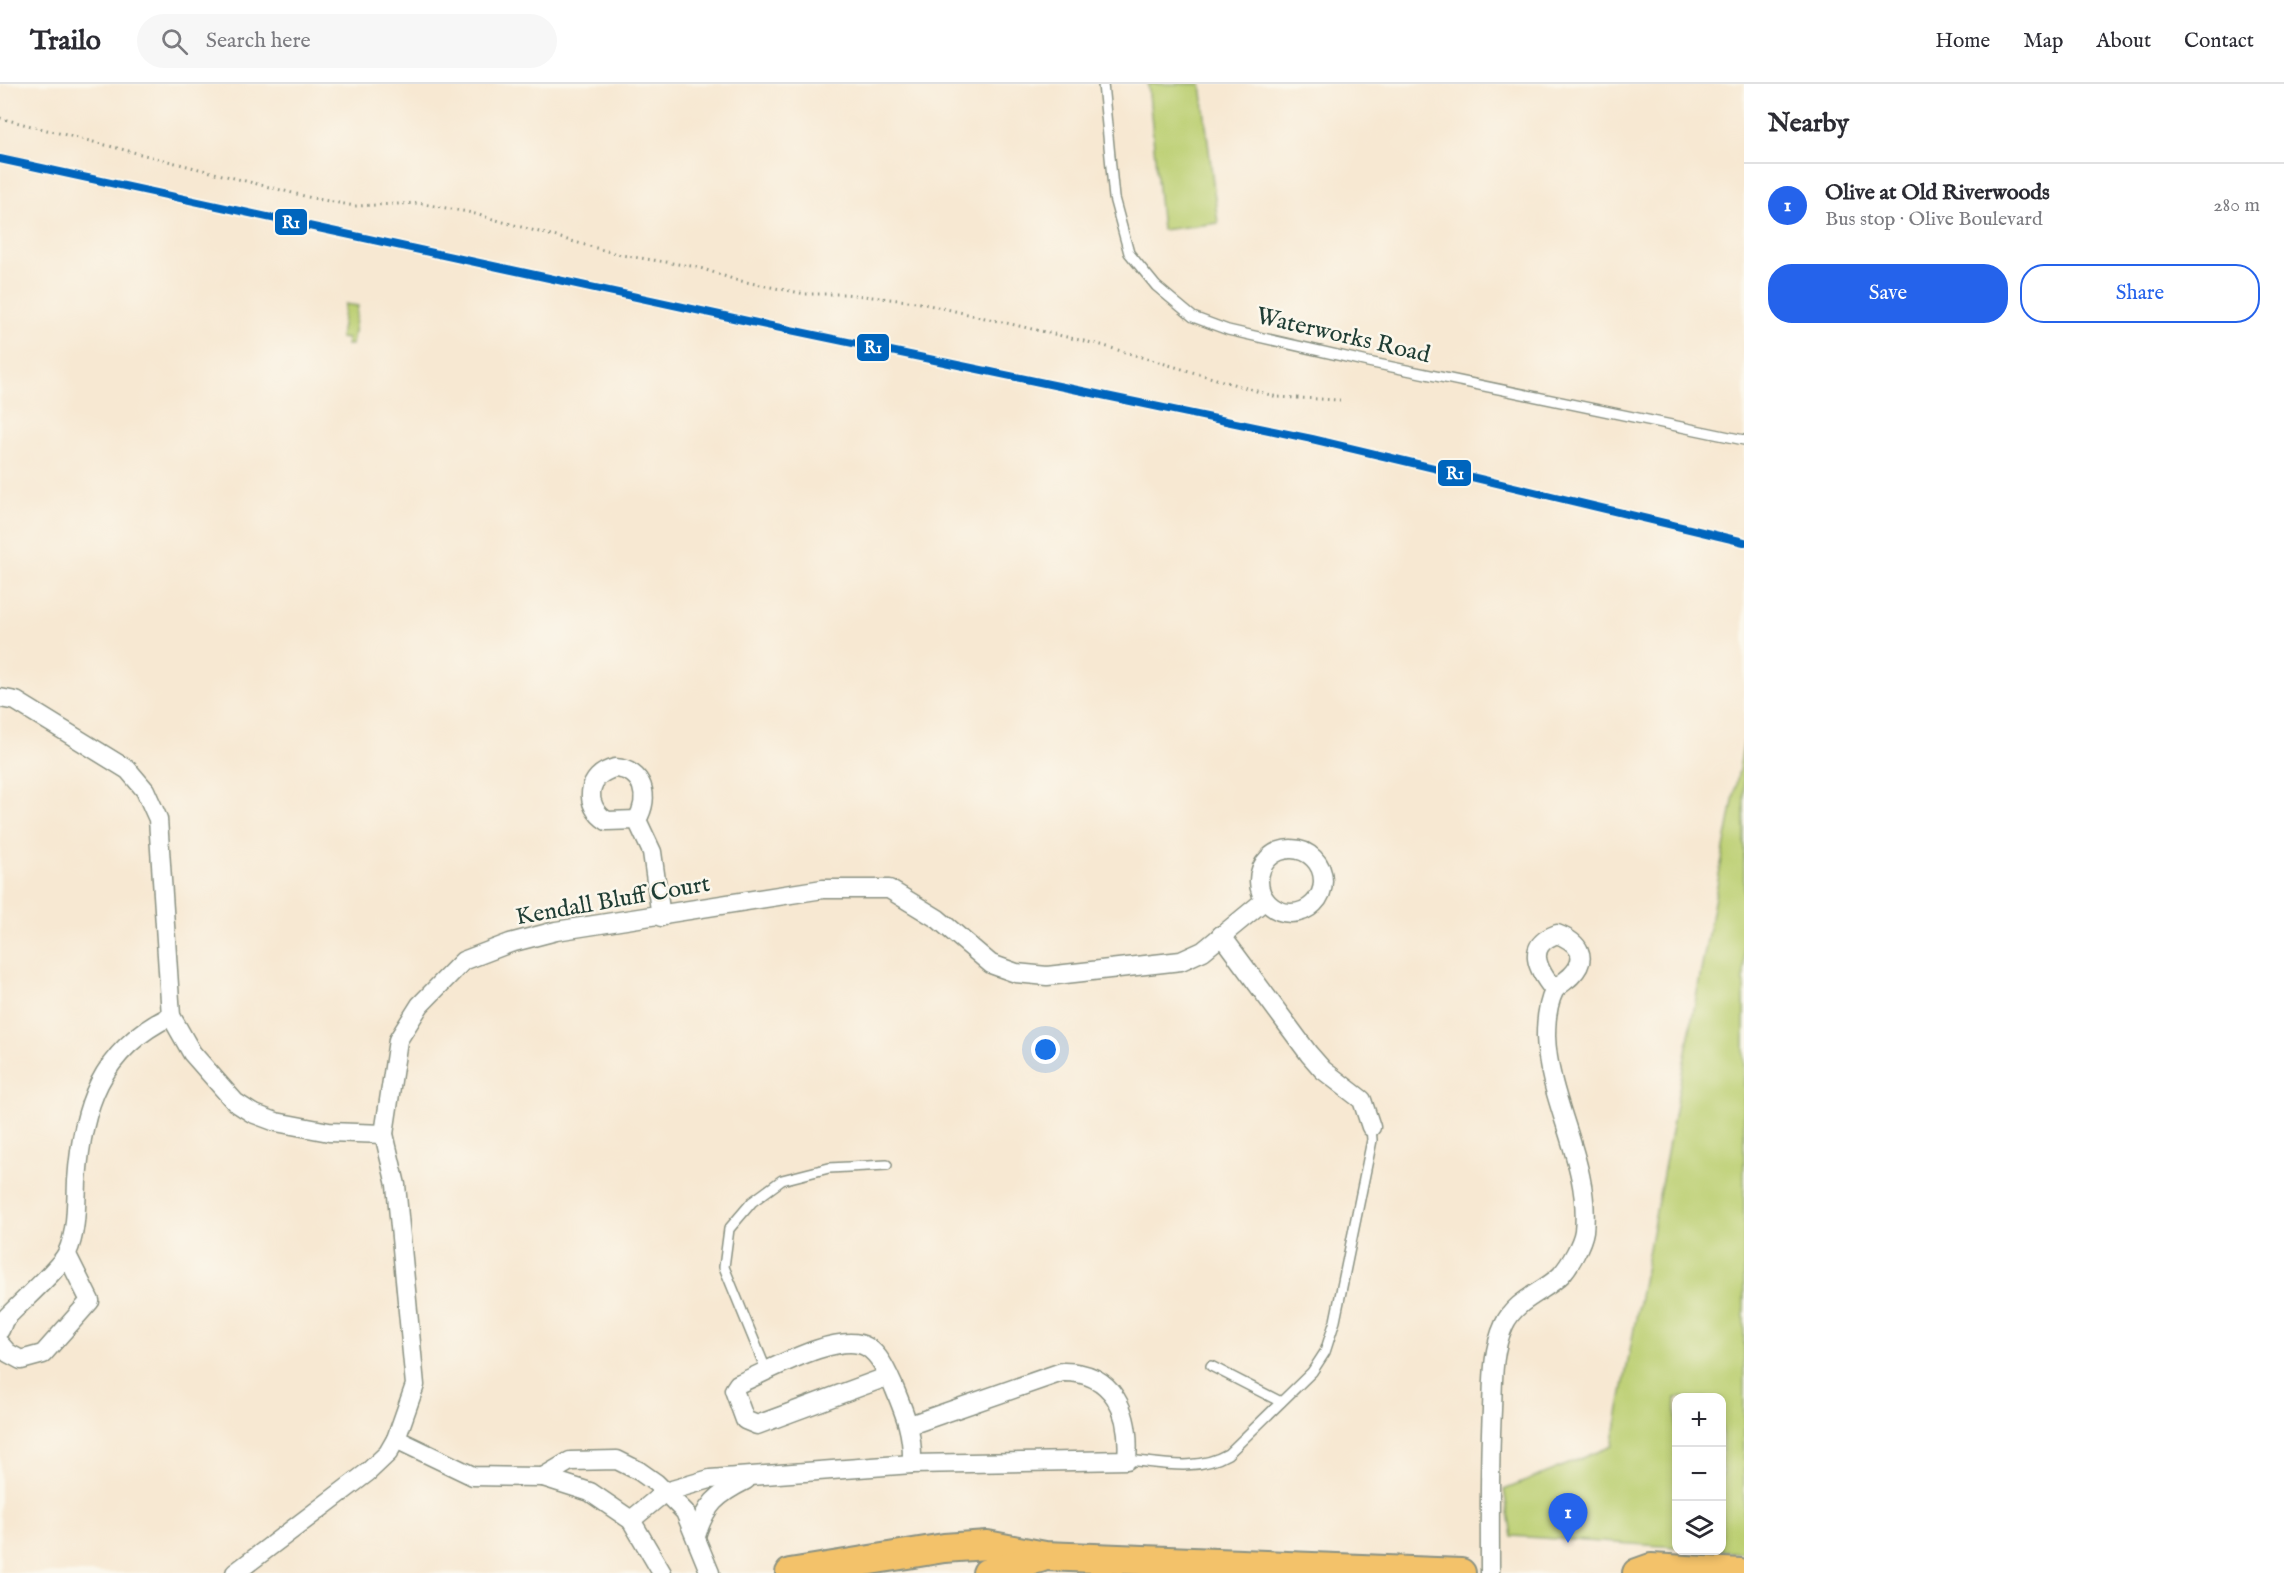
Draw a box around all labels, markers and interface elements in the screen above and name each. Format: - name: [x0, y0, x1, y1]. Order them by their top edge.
- search box: [137, 14, 557, 68]
- text: Trailo: [30, 24, 101, 59]
- icon: search: [158, 25, 191, 58]
- text: Search here: [206, 27, 311, 55]
- text: Home: [1935, 28, 1990, 55]
- text: Map: [2023, 28, 2063, 55]
- text: About: [2096, 28, 2151, 55]
- text: Contact: [2184, 28, 2254, 55]
- text: Nearby: [1768, 107, 1849, 140]
- text: Olive at Old Riverwoods: [1825, 179, 2050, 207]
- text: 1: [1784, 193, 1791, 218]
- text: 280 m: [2213, 193, 2260, 218]
- text: Bus stop · Olive Boulevard: [1825, 207, 2043, 232]
- line badge: R1: [274, 208, 308, 236]
- text: R1: [282, 214, 300, 234]
- button: Save: [1768, 264, 2008, 323]
- button: Share: [2020, 264, 2260, 323]
- street label: Waterworks Road: [1253, 301, 1433, 371]
- line badge: R1: [856, 333, 890, 362]
- text: R1: [864, 339, 882, 359]
- line badge: R1: [1437, 459, 1472, 487]
- text: R1: [1446, 465, 1464, 485]
- street label: Kendall Bluff Court: [514, 869, 712, 933]
- your location: [1031, 1035, 1060, 1064]
- map controls: [1672, 1393, 1726, 1555]
- button: +: [1672, 1393, 1726, 1447]
- button: −: [1672, 1447, 1726, 1501]
- pin: 1: [1548, 1494, 1588, 1543]
- button: layers: [1672, 1501, 1726, 1555]

